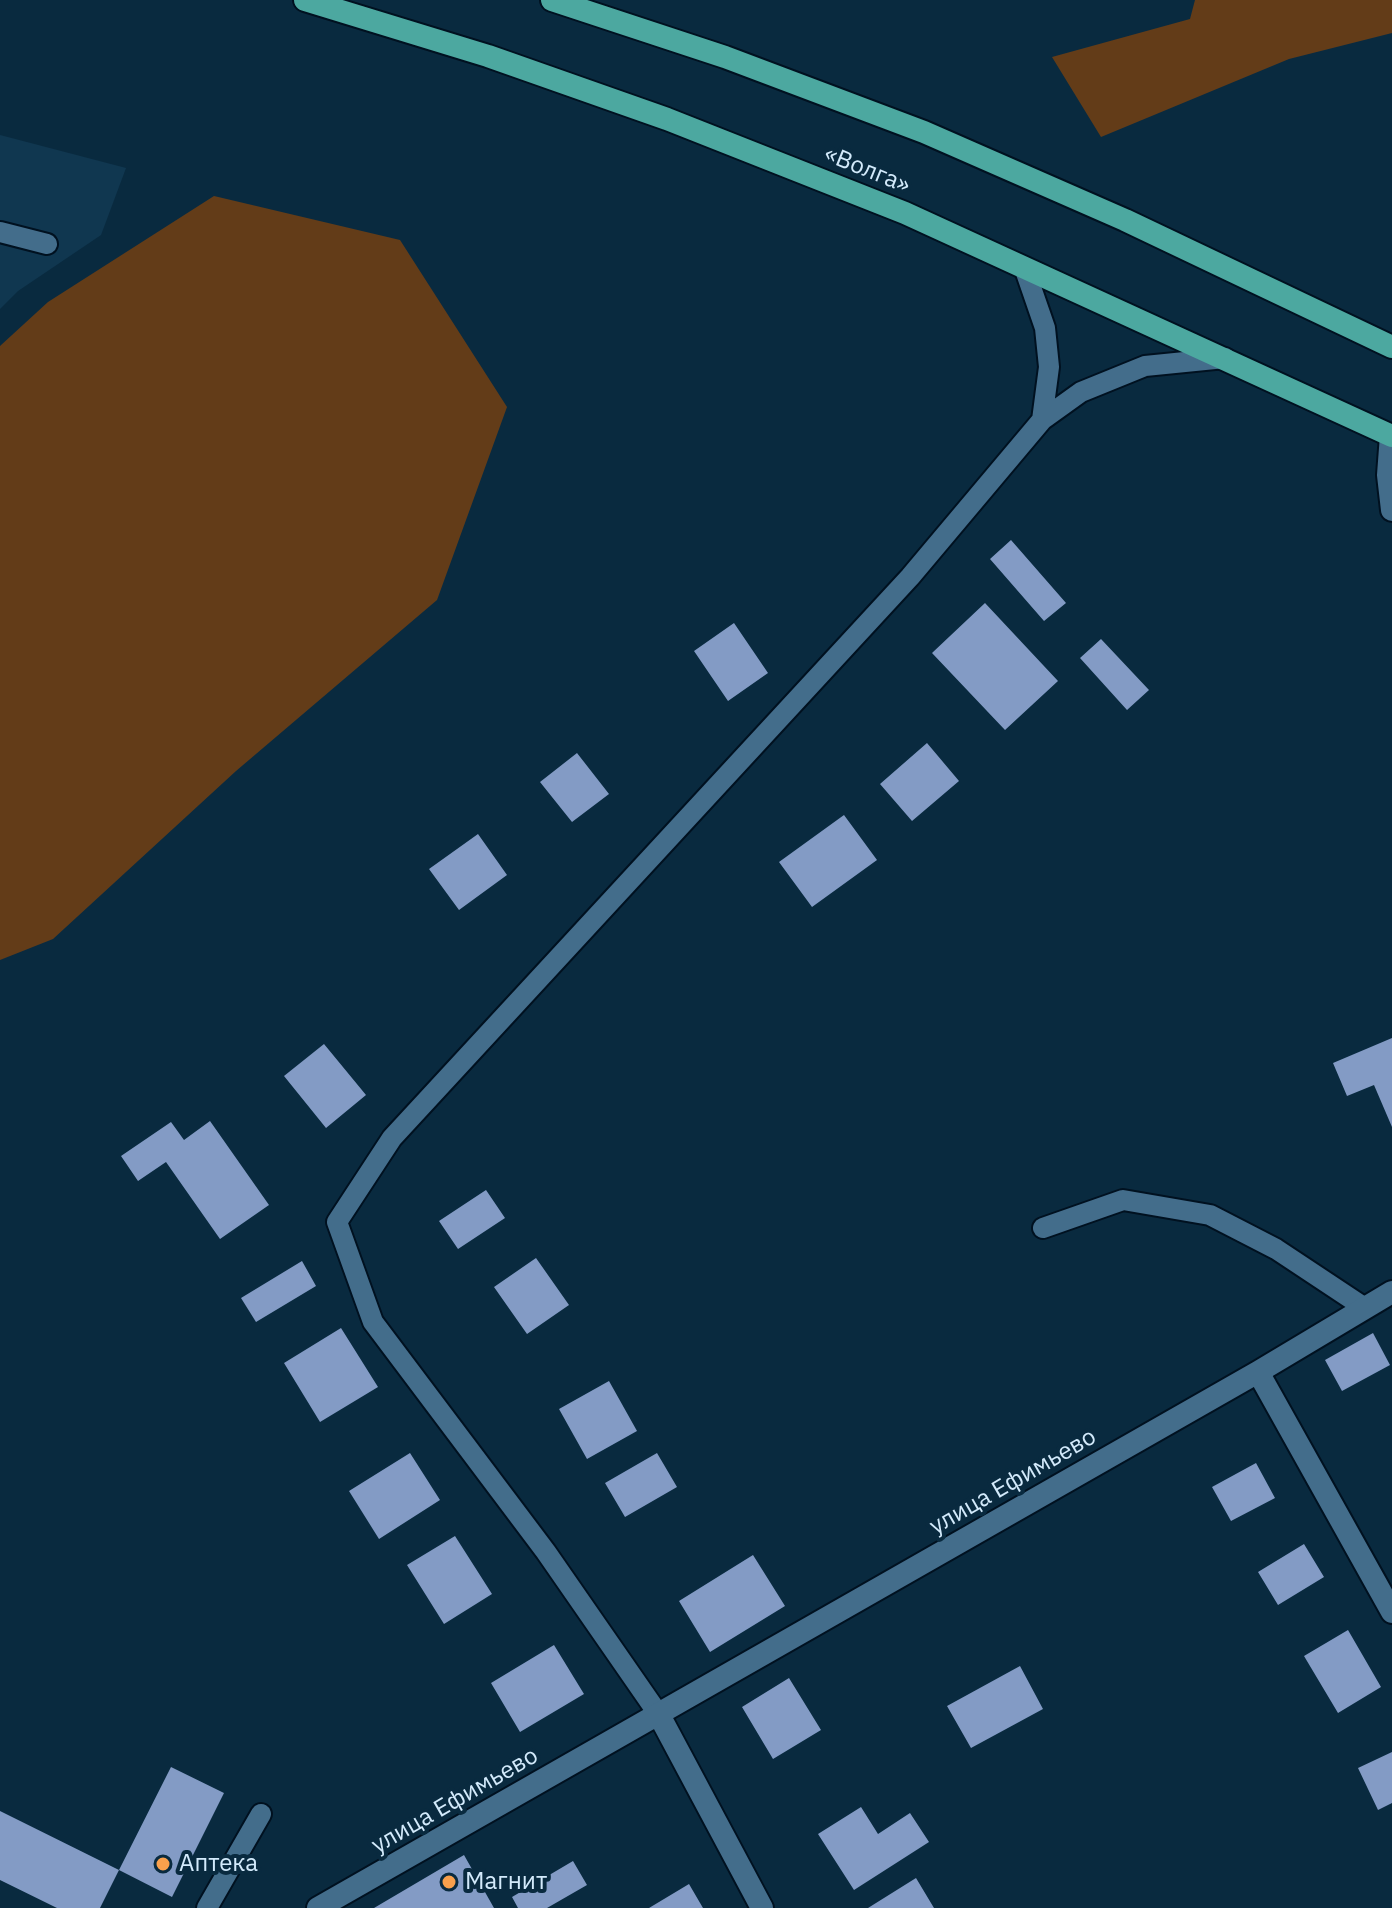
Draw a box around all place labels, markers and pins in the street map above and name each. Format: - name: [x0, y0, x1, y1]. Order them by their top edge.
- place label: Аптека: [179, 1850, 258, 1878]
- marker: Аптека: [154, 1855, 172, 1873]
- place label: Магнит: [465, 1868, 547, 1896]
- marker: Магнит: [440, 1873, 458, 1891]

